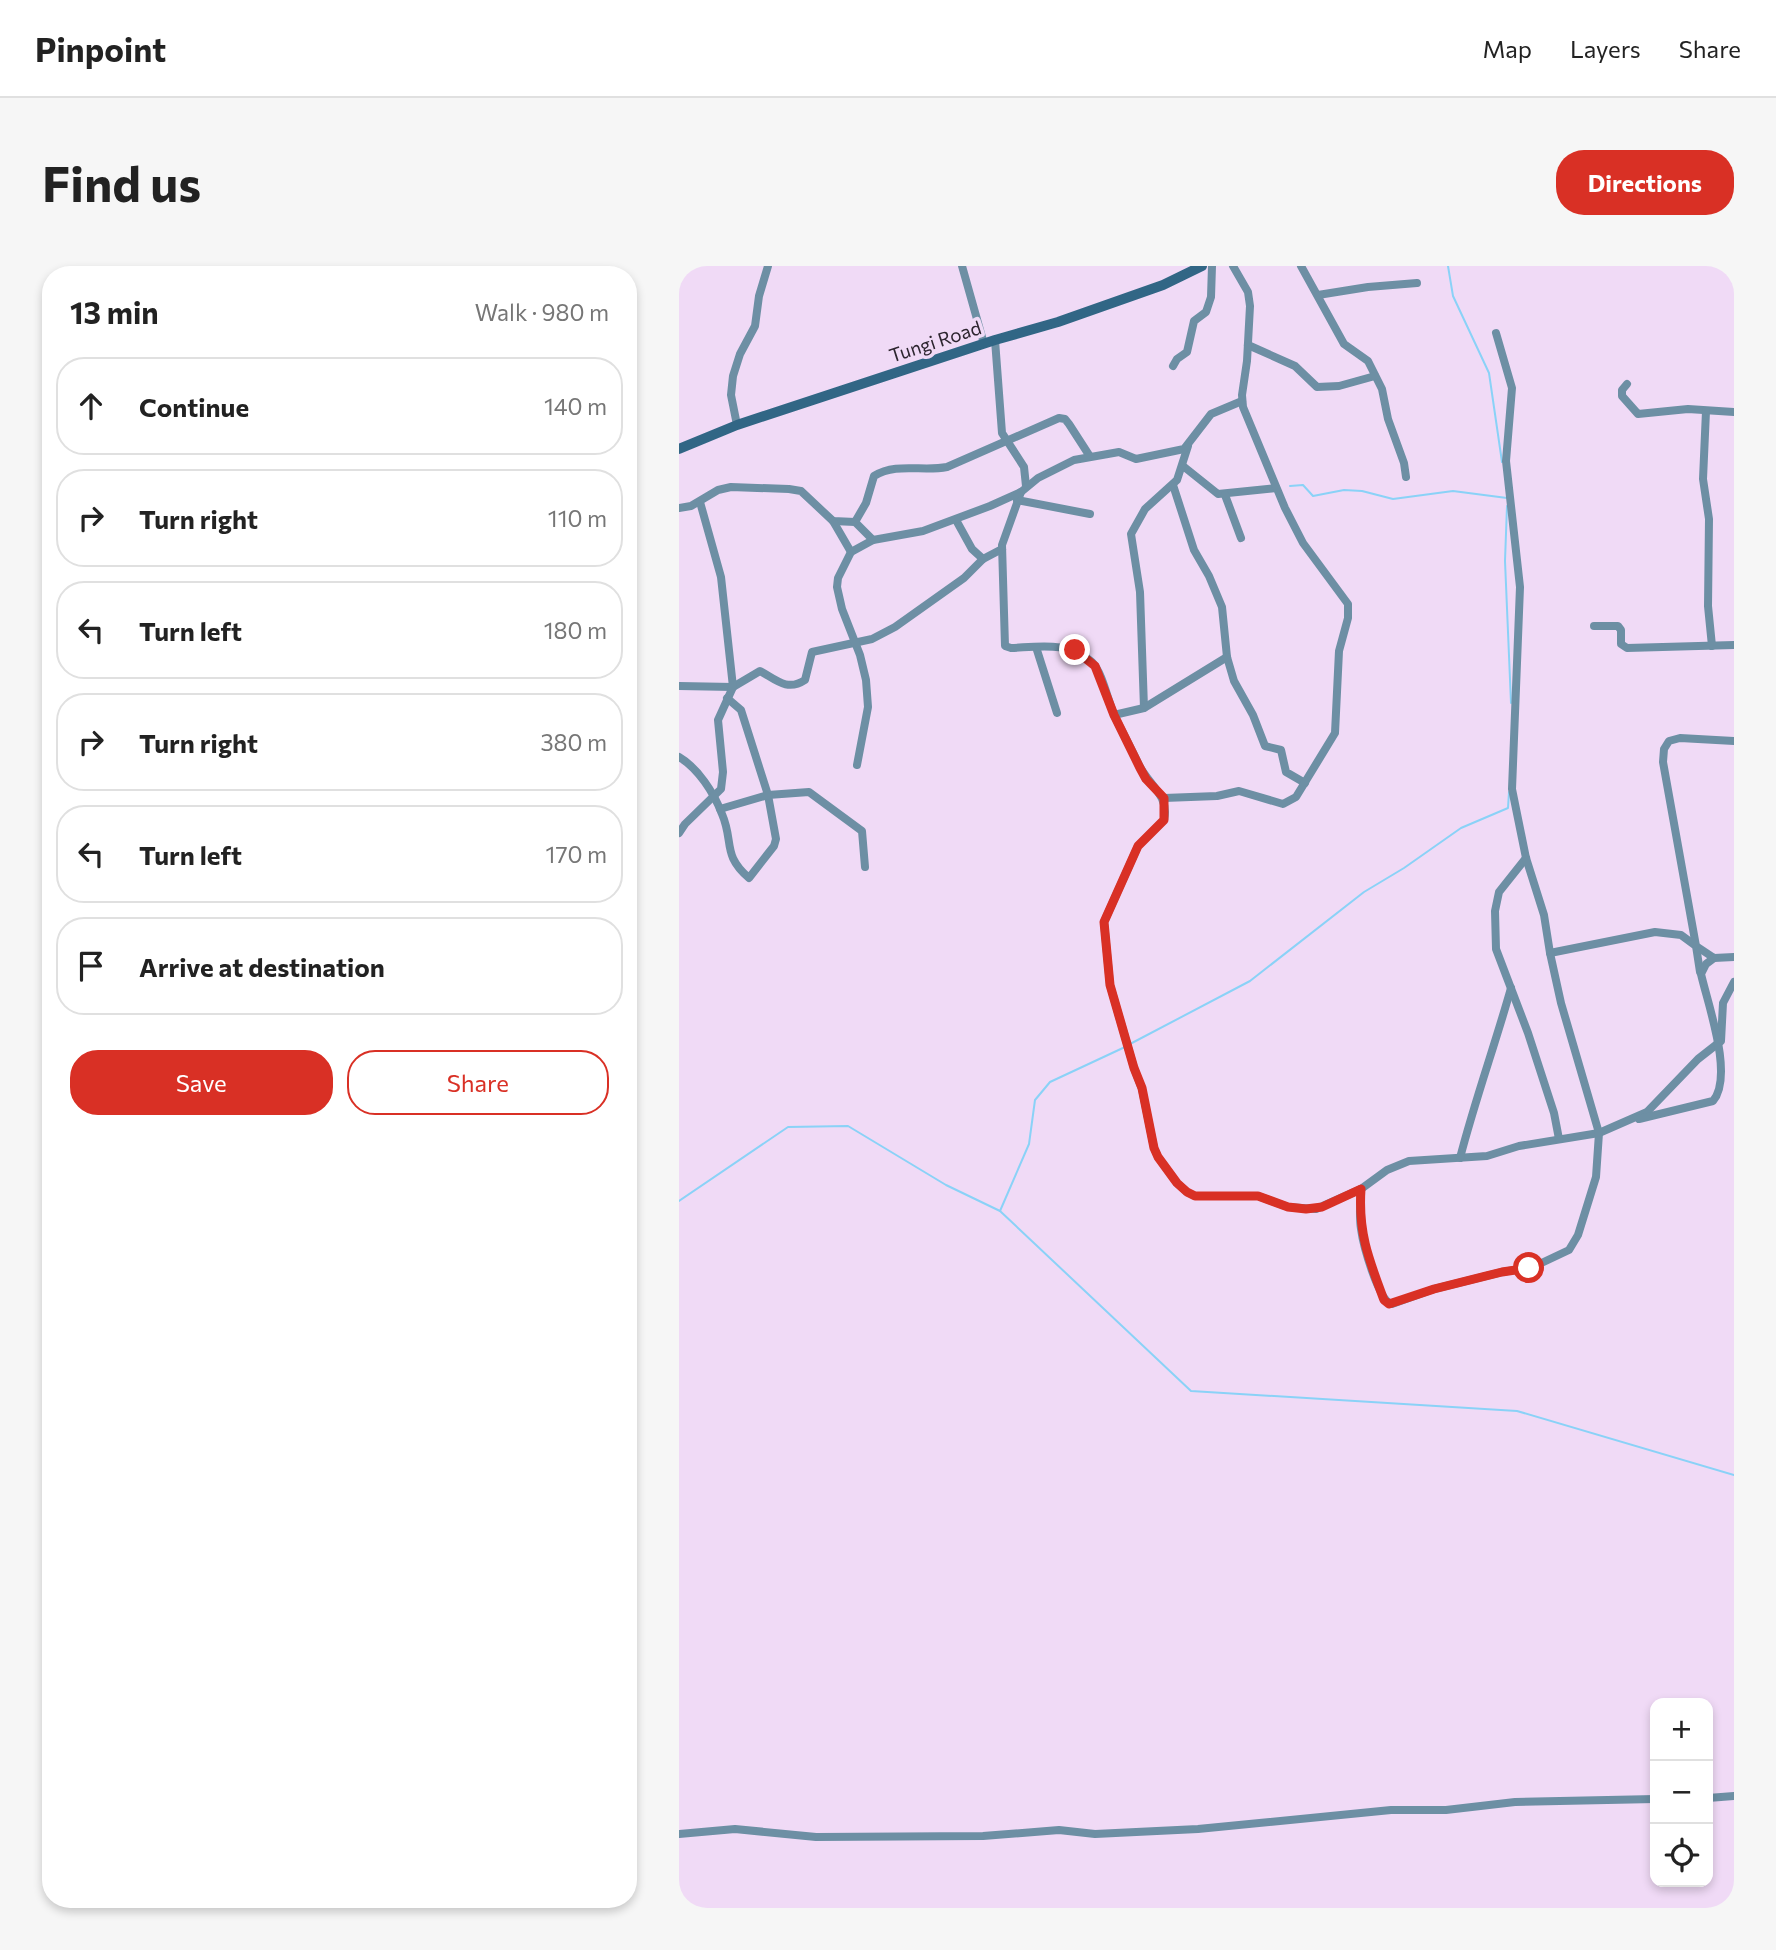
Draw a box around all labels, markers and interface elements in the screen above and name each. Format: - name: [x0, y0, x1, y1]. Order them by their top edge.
- text: Pinpoint: [35, 28, 166, 69]
- text: Map: [1483, 34, 1532, 63]
- text: Layers: [1570, 34, 1641, 63]
- text: Share: [1679, 34, 1741, 63]
- button: Directions: [1556, 150, 1734, 215]
- text: Find us: [42, 152, 201, 212]
- text: 13 min: [70, 293, 159, 330]
- text: Walk · 980 m: [475, 298, 609, 326]
- street label: Tungi Road: [886, 315, 984, 367]
- icon: ahead: [72, 387, 110, 425]
- text: Continue: [139, 391, 249, 422]
- text: 140 m: [544, 392, 607, 420]
- icon: right: [72, 499, 110, 537]
- text: Turn right: [139, 503, 258, 534]
- text: 110 m: [548, 504, 607, 532]
- icon: left: [72, 611, 110, 649]
- text: Turn left: [139, 615, 242, 646]
- text: 180 m: [544, 616, 607, 644]
- route end: [1059, 634, 1090, 665]
- icon: right: [72, 723, 110, 761]
- text: Turn right: [139, 727, 258, 758]
- text: 380 m: [540, 728, 607, 756]
- icon: left: [72, 835, 110, 873]
- text: Turn left: [139, 839, 242, 870]
- text: 170 m: [546, 840, 607, 868]
- icon: arrive: [72, 947, 110, 985]
- text: Arrive at destination: [139, 951, 385, 982]
- button: Save: [70, 1050, 333, 1115]
- button: Share: [347, 1050, 609, 1115]
- route start: [1513, 1252, 1544, 1283]
- map controls: [1650, 1698, 1713, 1887]
- button: +: [1650, 1698, 1713, 1761]
- button: −: [1650, 1761, 1713, 1824]
- button: locate: [1650, 1824, 1713, 1887]

